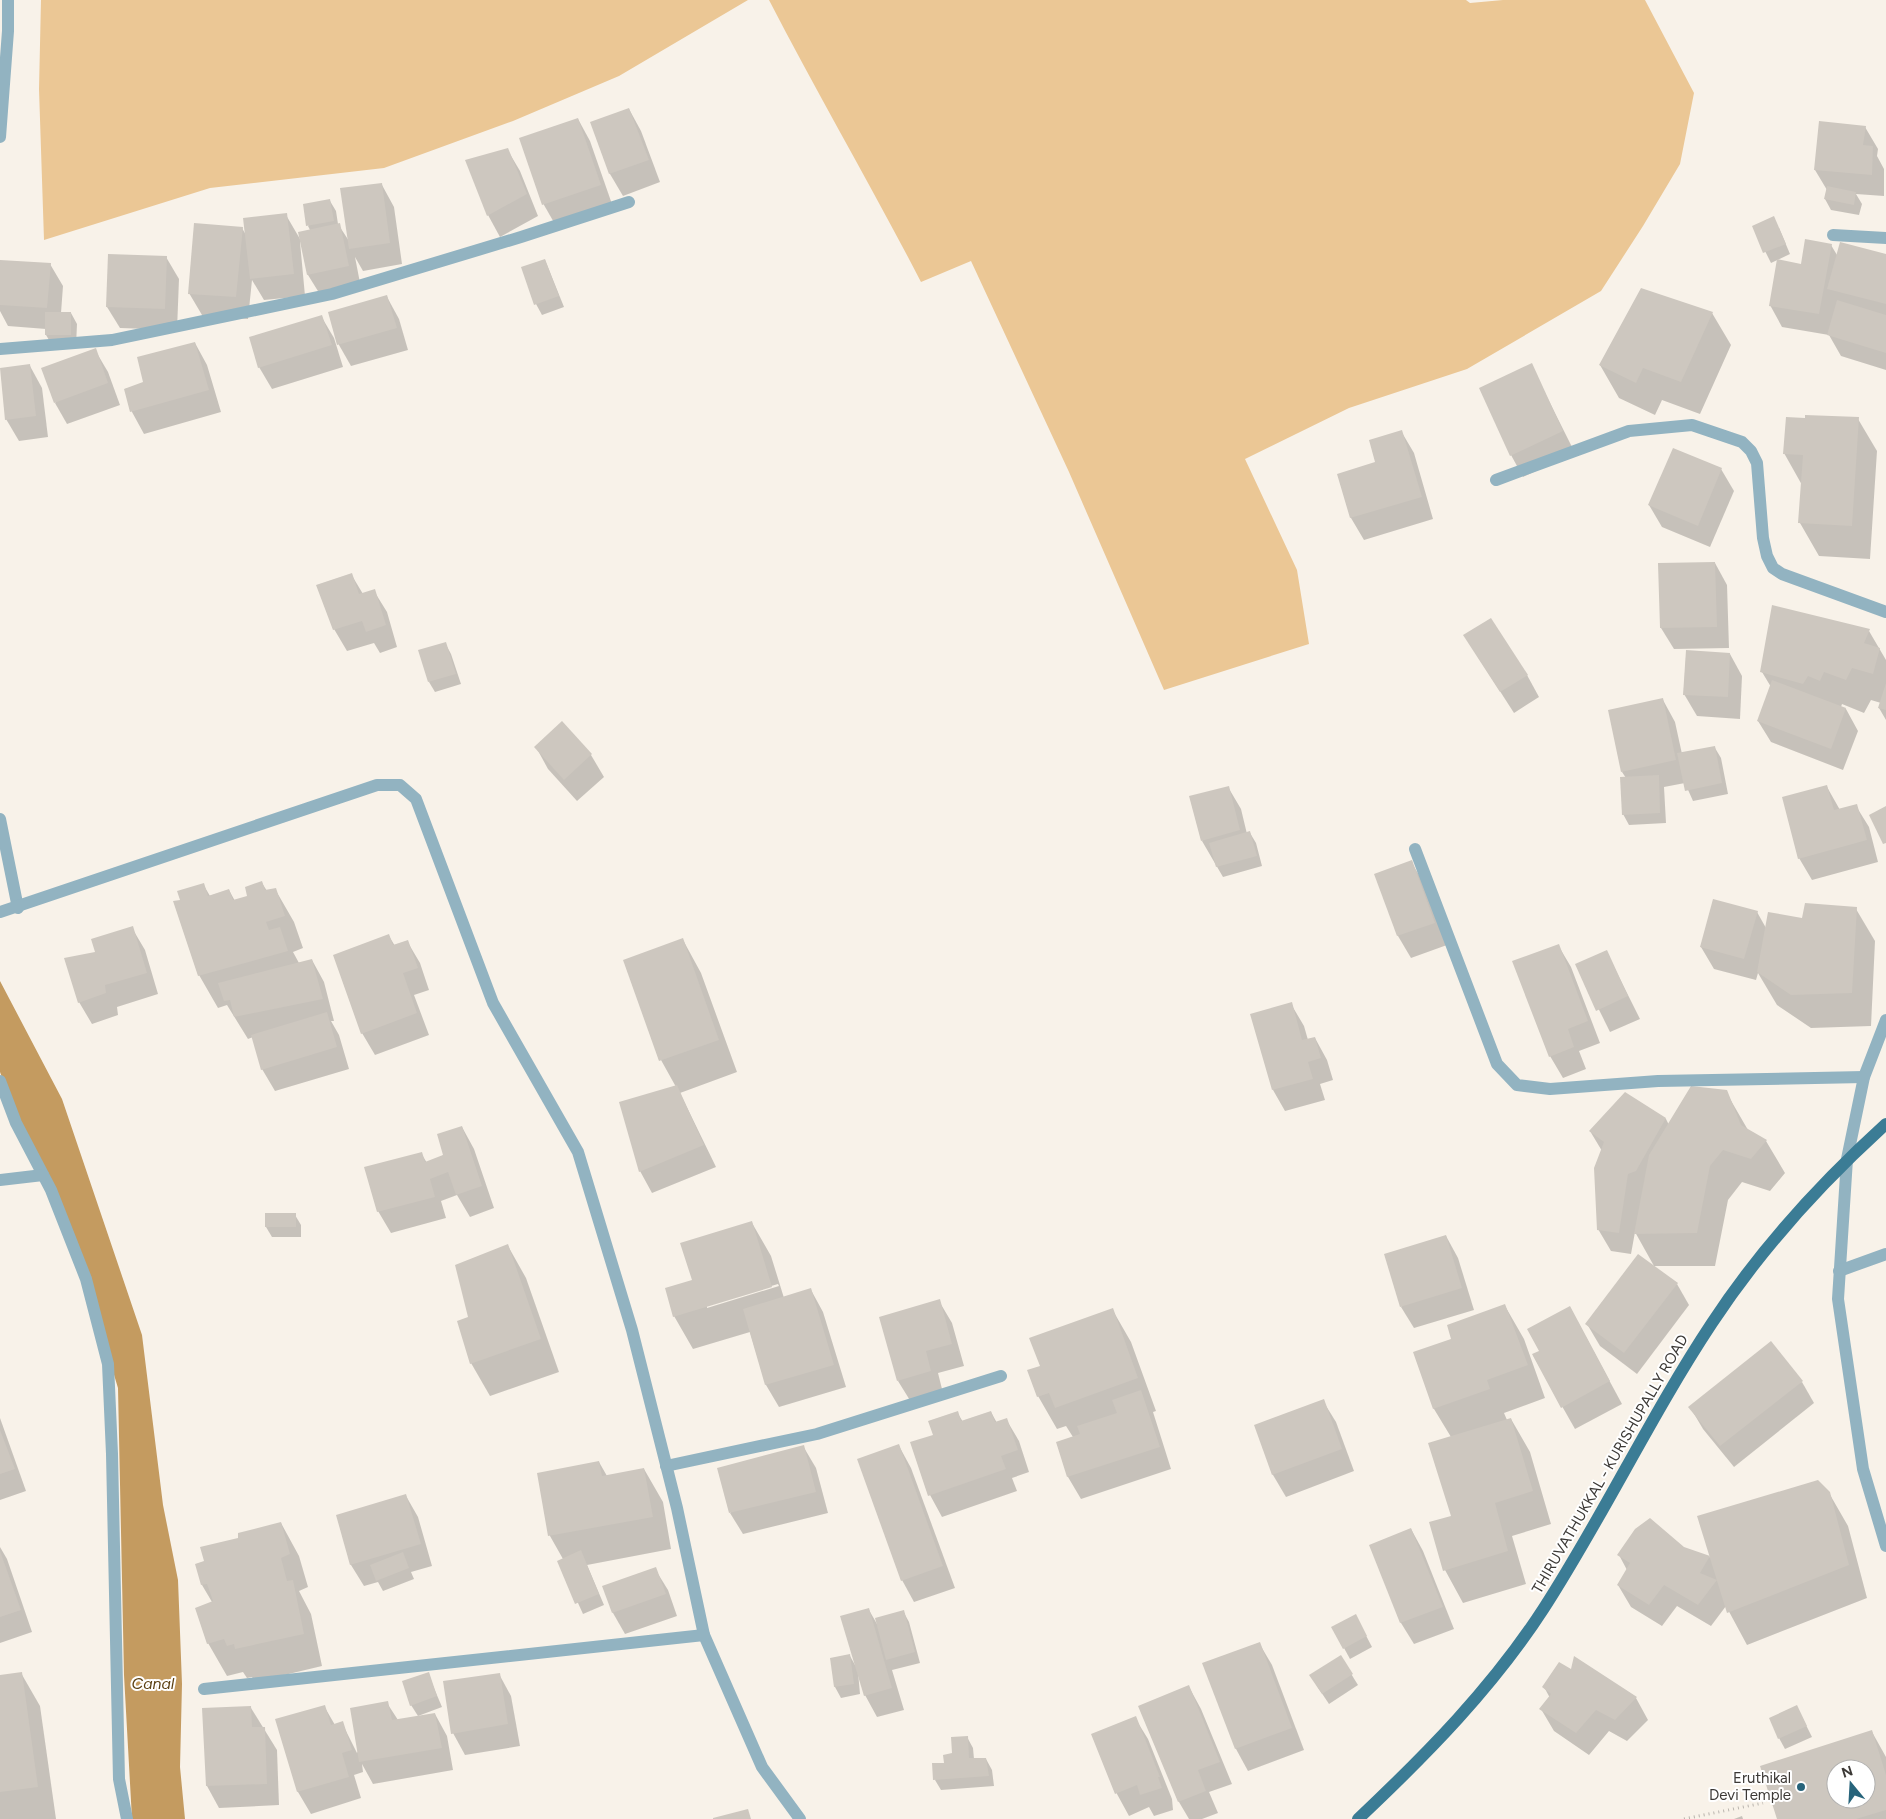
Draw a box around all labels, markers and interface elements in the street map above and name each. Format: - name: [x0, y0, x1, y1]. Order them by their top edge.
- street label: THIRUVATHUKKAL - KURISHUPALLY ROAD: [1528, 1331, 1692, 1597]
- water label: Canal: [132, 1674, 175, 1693]
- north arrow: [1826, 1759, 1876, 1809]
- text: N: [1839, 1762, 1855, 1782]
- place label: Eruthikal Devi Temple: [1709, 1769, 1791, 1804]
- marker: Eruthikal Devi Temple: [1795, 1781, 1807, 1793]

